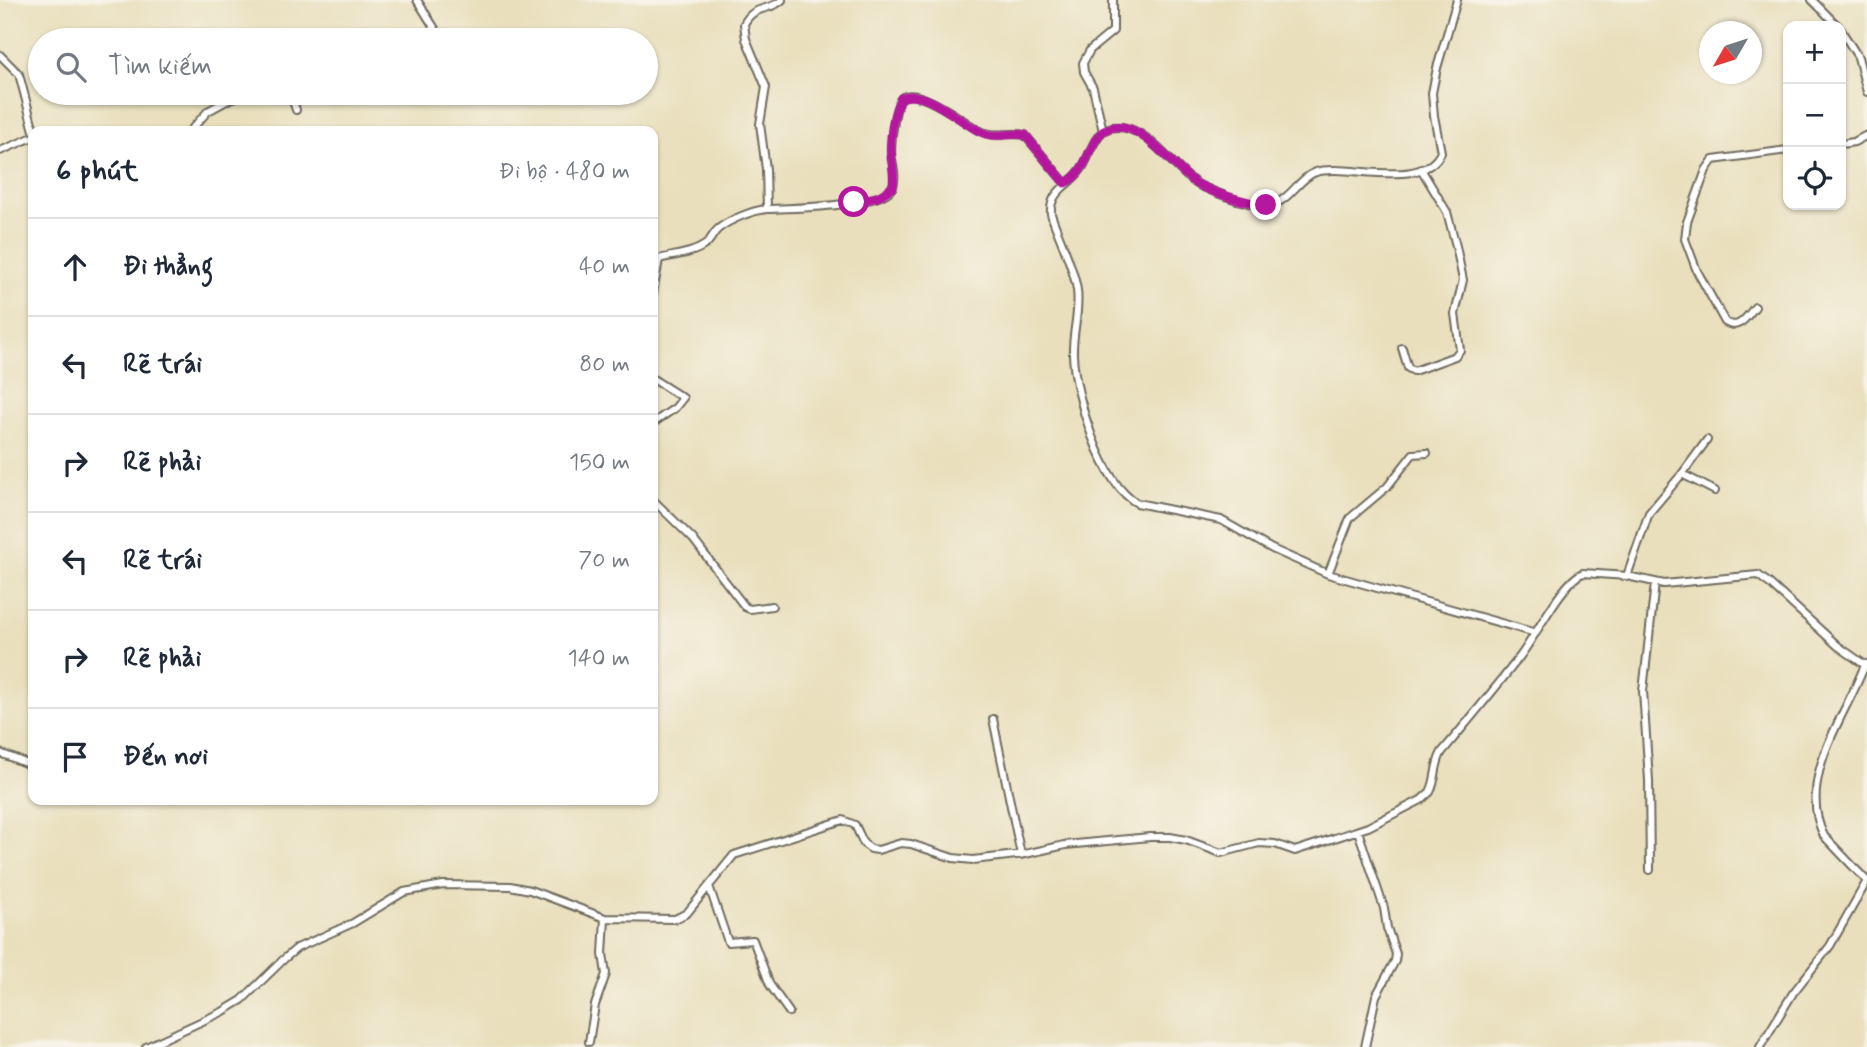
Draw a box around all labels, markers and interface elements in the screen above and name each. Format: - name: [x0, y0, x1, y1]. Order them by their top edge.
- north arrow: [1699, 21, 1762, 84]
- map controls: [1783, 21, 1846, 210]
- button: +: [1783, 21, 1846, 84]
- search box: [28, 28, 658, 105]
- icon: search: [52, 48, 90, 86]
- text: Tìm kiếm: [108, 50, 212, 84]
- button: −: [1783, 84, 1846, 147]
- button: locate: [1783, 147, 1846, 210]
- text: 6 phút: [56, 152, 138, 191]
- text: Đi bộ · 480 m: [499, 157, 630, 187]
- route start: [838, 186, 869, 217]
- route end: [1250, 189, 1281, 220]
- icon: ahead: [56, 248, 94, 286]
- text: Đi thẳng: [123, 250, 213, 284]
- text: 40 m: [579, 252, 630, 282]
- icon: left: [56, 346, 94, 384]
- text: Rẽ trái: [123, 348, 202, 382]
- text: 80 m: [579, 350, 630, 380]
- icon: right: [56, 444, 94, 482]
- text: Rẽ phải: [123, 446, 201, 480]
- text: 150 m: [569, 448, 630, 478]
- icon: left: [56, 542, 94, 580]
- text: Rẽ trái: [123, 544, 202, 578]
- text: 70 m: [578, 546, 630, 576]
- icon: right: [56, 640, 94, 678]
- text: Rẽ phải: [123, 642, 201, 676]
- text: 140 m: [567, 644, 630, 674]
- icon: arrive: [56, 738, 94, 776]
- text: Đến nơi: [123, 740, 208, 774]

